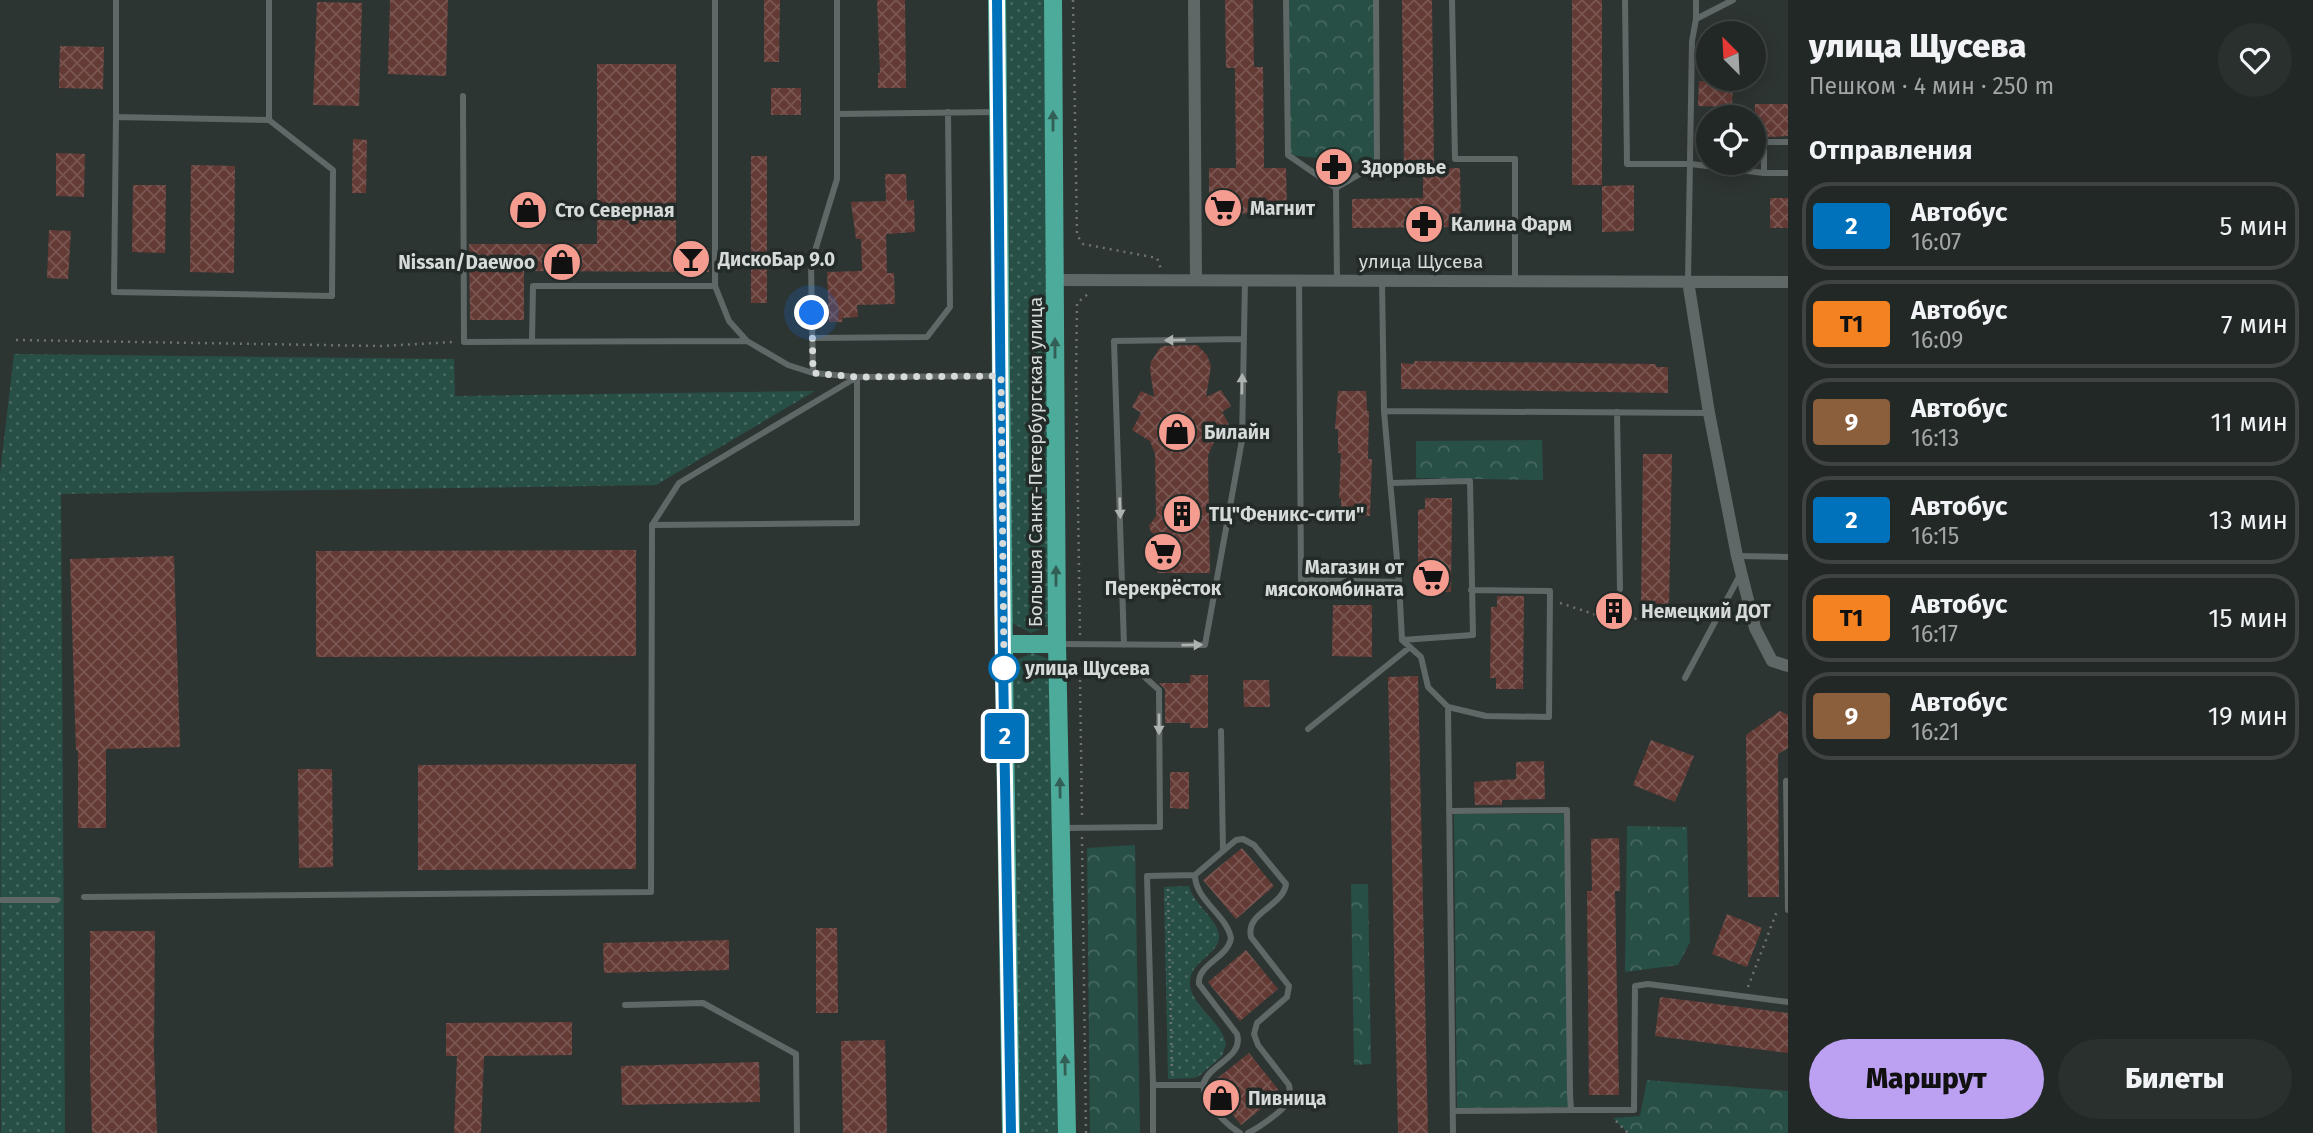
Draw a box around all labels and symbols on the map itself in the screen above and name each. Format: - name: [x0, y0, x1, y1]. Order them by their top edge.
- north arrow: [1696, 21, 1766, 91]
- one-way arrow: [1047, 109, 1059, 131]
- pharmacy icon: Здоровье: [1313, 146, 1355, 188]
- place label: Здоровье: [1360, 156, 1446, 179]
- supermarket icon: Магнит: [1202, 187, 1244, 229]
- shop icon: Сто Северная: [507, 189, 549, 231]
- place label: Магнит: [1250, 197, 1316, 220]
- place label: Сто Северная: [555, 199, 675, 222]
- pharmacy icon: Калина Фарм: [1403, 203, 1445, 245]
- place label: Калина Фарм: [1451, 213, 1572, 236]
- bar icon: ДискоБар 9.0: [670, 238, 712, 280]
- shop icon: Nissan/Daewoo: [541, 241, 583, 283]
- place label: ДискоБар 9.0: [717, 248, 835, 271]
- street label: улица Щусева: [1359, 250, 1483, 273]
- place label: Nissan/Daewoo: [398, 251, 535, 274]
- your location: [794, 295, 829, 330]
- street label: Большая Санкт-Петербургская улица: [1024, 297, 1047, 627]
- one-way arrow: [1163, 334, 1185, 346]
- one-way arrow: [1049, 337, 1061, 359]
- one-way arrow: [1237, 372, 1248, 394]
- shop icon: Билайн: [1156, 411, 1198, 453]
- place label: Билайн: [1204, 421, 1270, 444]
- building icon: ТЦ"Феникс-сити": [1161, 493, 1203, 535]
- one-way arrow: [1114, 497, 1125, 519]
- place label: ТЦ"Феникс-сити": [1209, 503, 1364, 526]
- supermarket icon: Перекрёсток: [1142, 531, 1184, 573]
- place label: Магазин от мясокомбината: [1265, 556, 1405, 601]
- supermarket icon: Магазин от мясокомбината: [1410, 557, 1452, 599]
- one-way arrow: [1051, 564, 1062, 586]
- place label: Перекрёсток: [1105, 577, 1222, 600]
- building icon: Немецкий ДОТ: [1593, 590, 1635, 632]
- place label: Немецкий ДОТ: [1641, 600, 1771, 623]
- one-way arrow: [1182, 639, 1204, 651]
- marker: улица Щусева: [989, 653, 1019, 683]
- place label: улица Щусева: [1024, 657, 1150, 680]
- line badge: 2: [982, 713, 1028, 759]
- one-way arrow: [1153, 713, 1165, 735]
- one-way arrow: [1054, 777, 1066, 799]
- one-way arrow: [1060, 1054, 1071, 1076]
- shop icon: Пивница: [1200, 1077, 1242, 1119]
- place label: Пивница: [1248, 1087, 1327, 1110]

